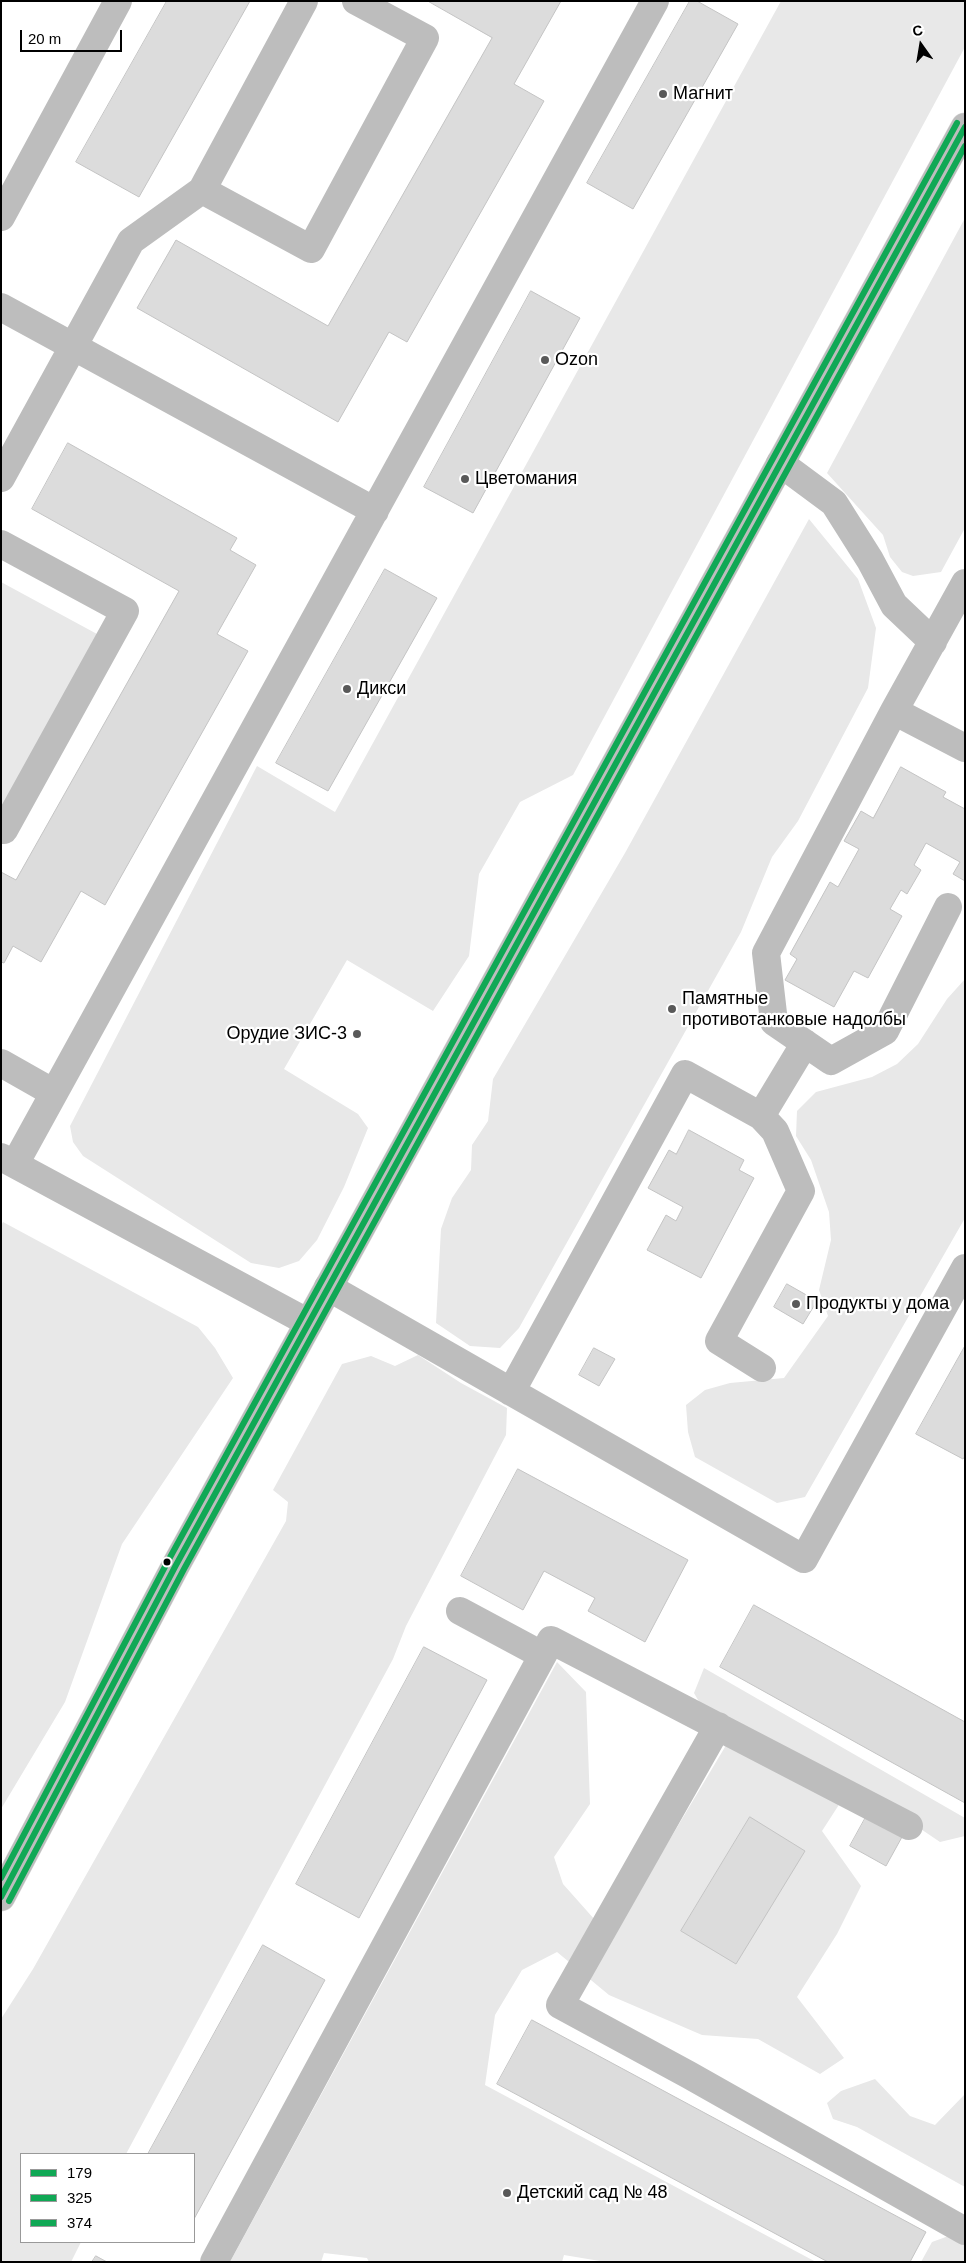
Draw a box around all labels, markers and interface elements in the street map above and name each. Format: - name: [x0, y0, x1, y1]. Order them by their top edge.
- scale bar: [22, 20, 125, 52]
- north arrow: [896, 20, 946, 70]
- text: С: [911, 21, 924, 39]
- text: 20 m: [28, 30, 61, 47]
- place label: Магнит: [673, 83, 733, 105]
- marker: Магнит: [657, 88, 669, 100]
- place label: Ozon: [555, 349, 598, 371]
- marker: Ozon: [539, 354, 551, 366]
- place label: Цветомания: [475, 468, 577, 490]
- marker: Цветомания: [459, 473, 471, 485]
- place label: Дикси: [357, 678, 406, 700]
- marker: Дикси: [341, 683, 353, 695]
- place label: Памятные противотанковые надолбы: [682, 988, 906, 1030]
- marker: Памятные противотанковые надолбы: [666, 1003, 678, 1015]
- place label: Орудие ЗИС-3: [226, 1023, 347, 1045]
- marker: Орудие ЗИС-3: [351, 1028, 363, 1040]
- place label: Продукты у дома: [806, 1293, 949, 1315]
- marker: Продукты у дома: [790, 1298, 802, 1310]
- unlabelled marker: [162, 1557, 172, 1567]
- legend: [20, 2153, 195, 2243]
- text: 179: [67, 2164, 92, 2181]
- place label: Детский сад № 48: [517, 2182, 667, 2204]
- marker: Детский сад № 48: [501, 2187, 513, 2199]
- text: 325: [67, 2189, 92, 2206]
- text: 374: [67, 2214, 92, 2231]

